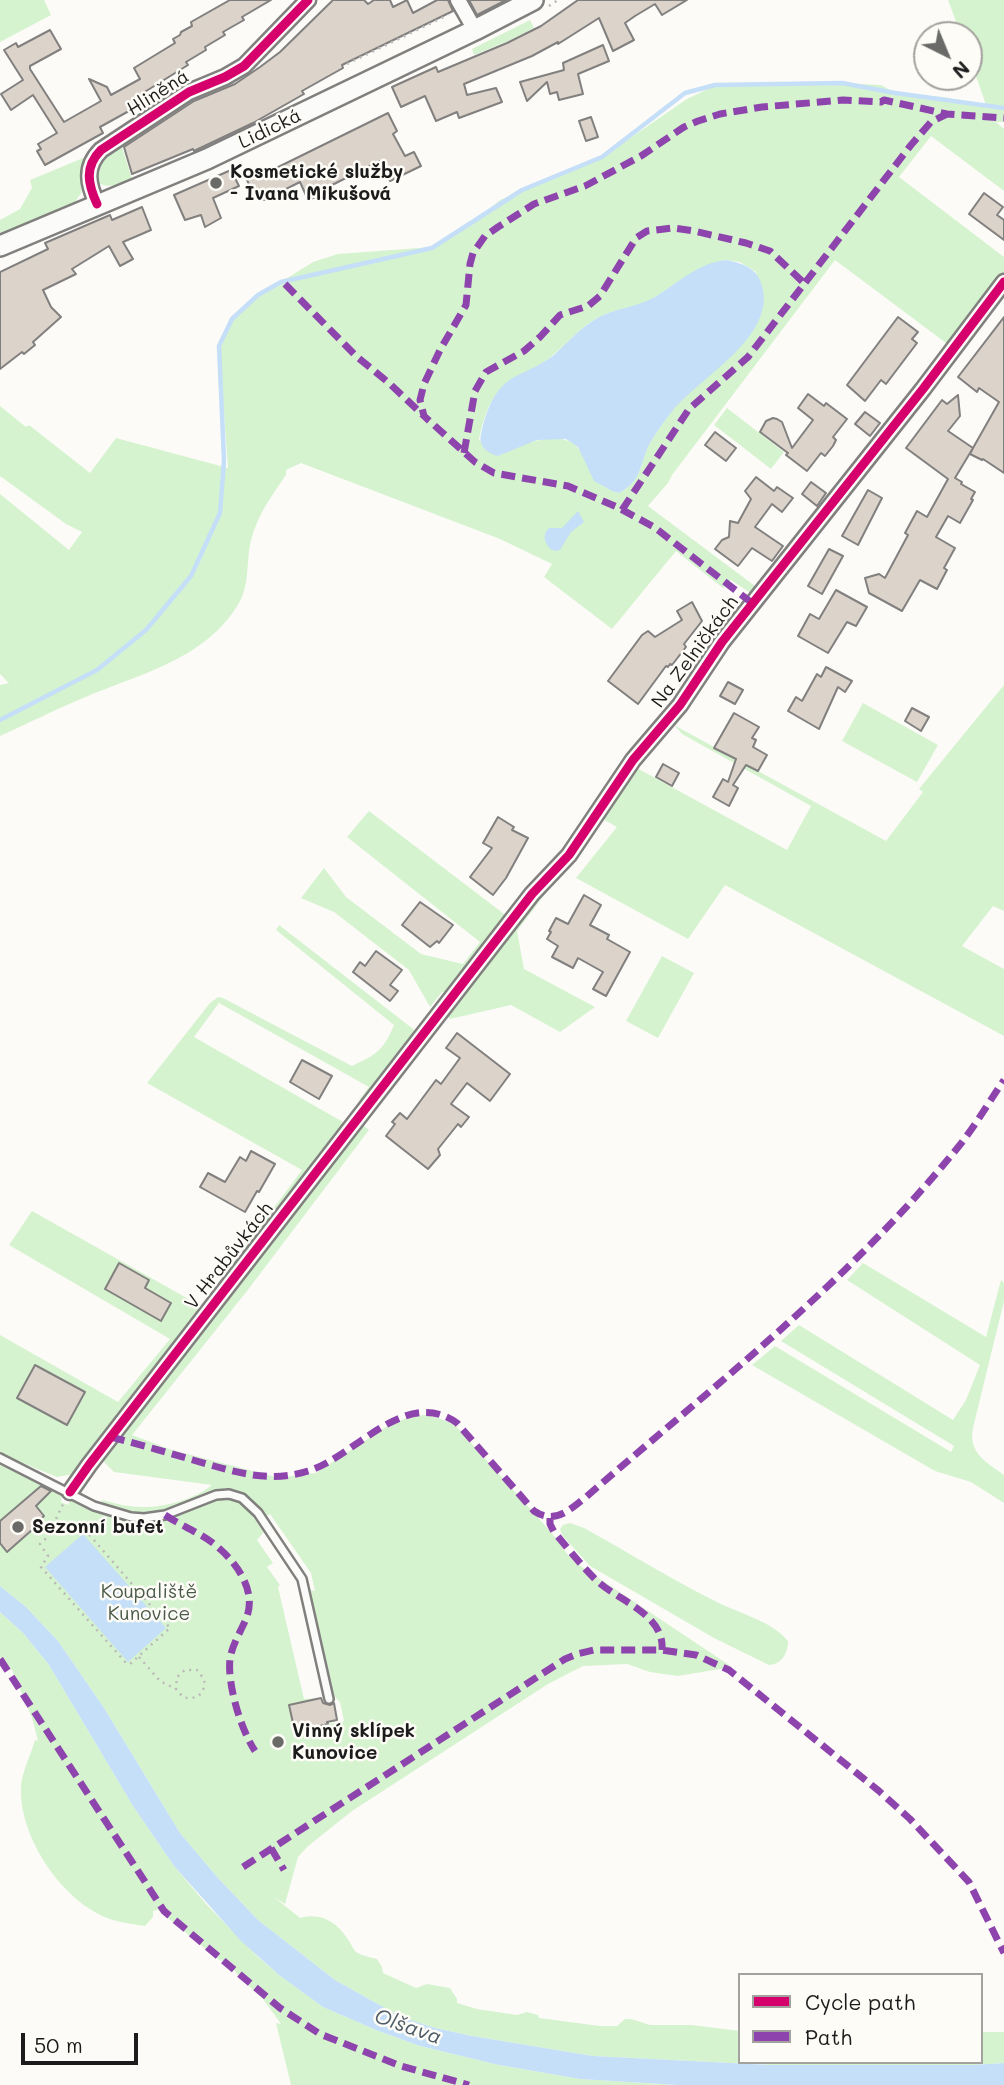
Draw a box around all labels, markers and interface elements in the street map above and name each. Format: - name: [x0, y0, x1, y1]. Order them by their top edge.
- north arrow: [913, 21, 983, 91]
- text: N: [948, 56, 975, 84]
- street label: Hliněná: [123, 65, 193, 121]
- street label: Lidická: [235, 104, 305, 154]
- place label: Kosmetické služby - Ivana Mikušová: [230, 161, 403, 205]
- marker: Kosmetické služby - Ivana Mikušová: [208, 175, 224, 191]
- street label: Na Zelničkách: [647, 592, 743, 712]
- street label: V Hrabůvkách: [180, 1198, 278, 1314]
- place label: Sezonní bufet: [32, 1516, 164, 1538]
- marker: Sezonní bufet: [10, 1519, 26, 1535]
- park label: Koupaliště Kunovice: [101, 1581, 197, 1625]
- place label: Vinný sklípek Kunovice: [292, 1720, 415, 1764]
- marker: Vinný sklípek Kunovice: [270, 1734, 286, 1750]
- legend: [738, 1973, 983, 2064]
- text: Cycle path: [805, 1988, 915, 2015]
- water label: Olšava: [371, 2004, 445, 2050]
- scale bar: [24, 2018, 142, 2062]
- text: Path: [805, 2023, 852, 2050]
- text: 50 m: [34, 2031, 83, 2058]

